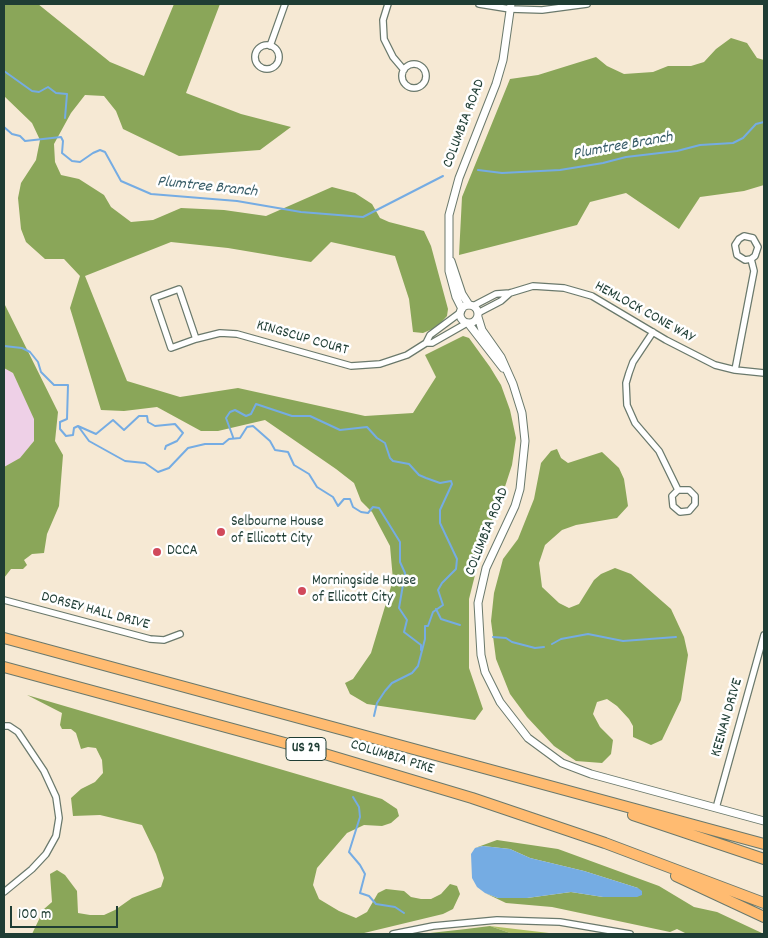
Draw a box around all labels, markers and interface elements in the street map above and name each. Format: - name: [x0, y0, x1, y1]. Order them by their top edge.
- street label: COLUMBIA ROAD: [440, 77, 490, 171]
- water label: Plumtree Branch: [572, 129, 674, 165]
- water label: Plumtree Branch: [156, 173, 258, 203]
- street label: HEMLOCK CONE WAY: [591, 278, 697, 348]
- street label: KINGSCUP COURT: [254, 317, 350, 361]
- street label: COLUMBIA ROAD: [462, 485, 514, 579]
- place label: Selbourne House of Ellicott City: [231, 514, 324, 549]
- marker: Selbourne House of Ellicott City: [215, 526, 227, 538]
- place label: DCCA: [167, 543, 198, 561]
- marker: DCCA: [151, 546, 163, 558]
- place label: Morningside House of Ellicott City: [312, 573, 416, 608]
- marker: Morningside House of Ellicott City: [296, 585, 308, 597]
- street label: DORSEY HALL DRIVE: [39, 589, 151, 635]
- street label: KEENAN DRIVE: [708, 677, 748, 759]
- street label: COLUMBIA PIKE: [348, 737, 436, 779]
- road number: US 29: [286, 738, 326, 761]
- scale bar: [12, 896, 120, 928]
- text: 100 m: [18, 904, 51, 926]

